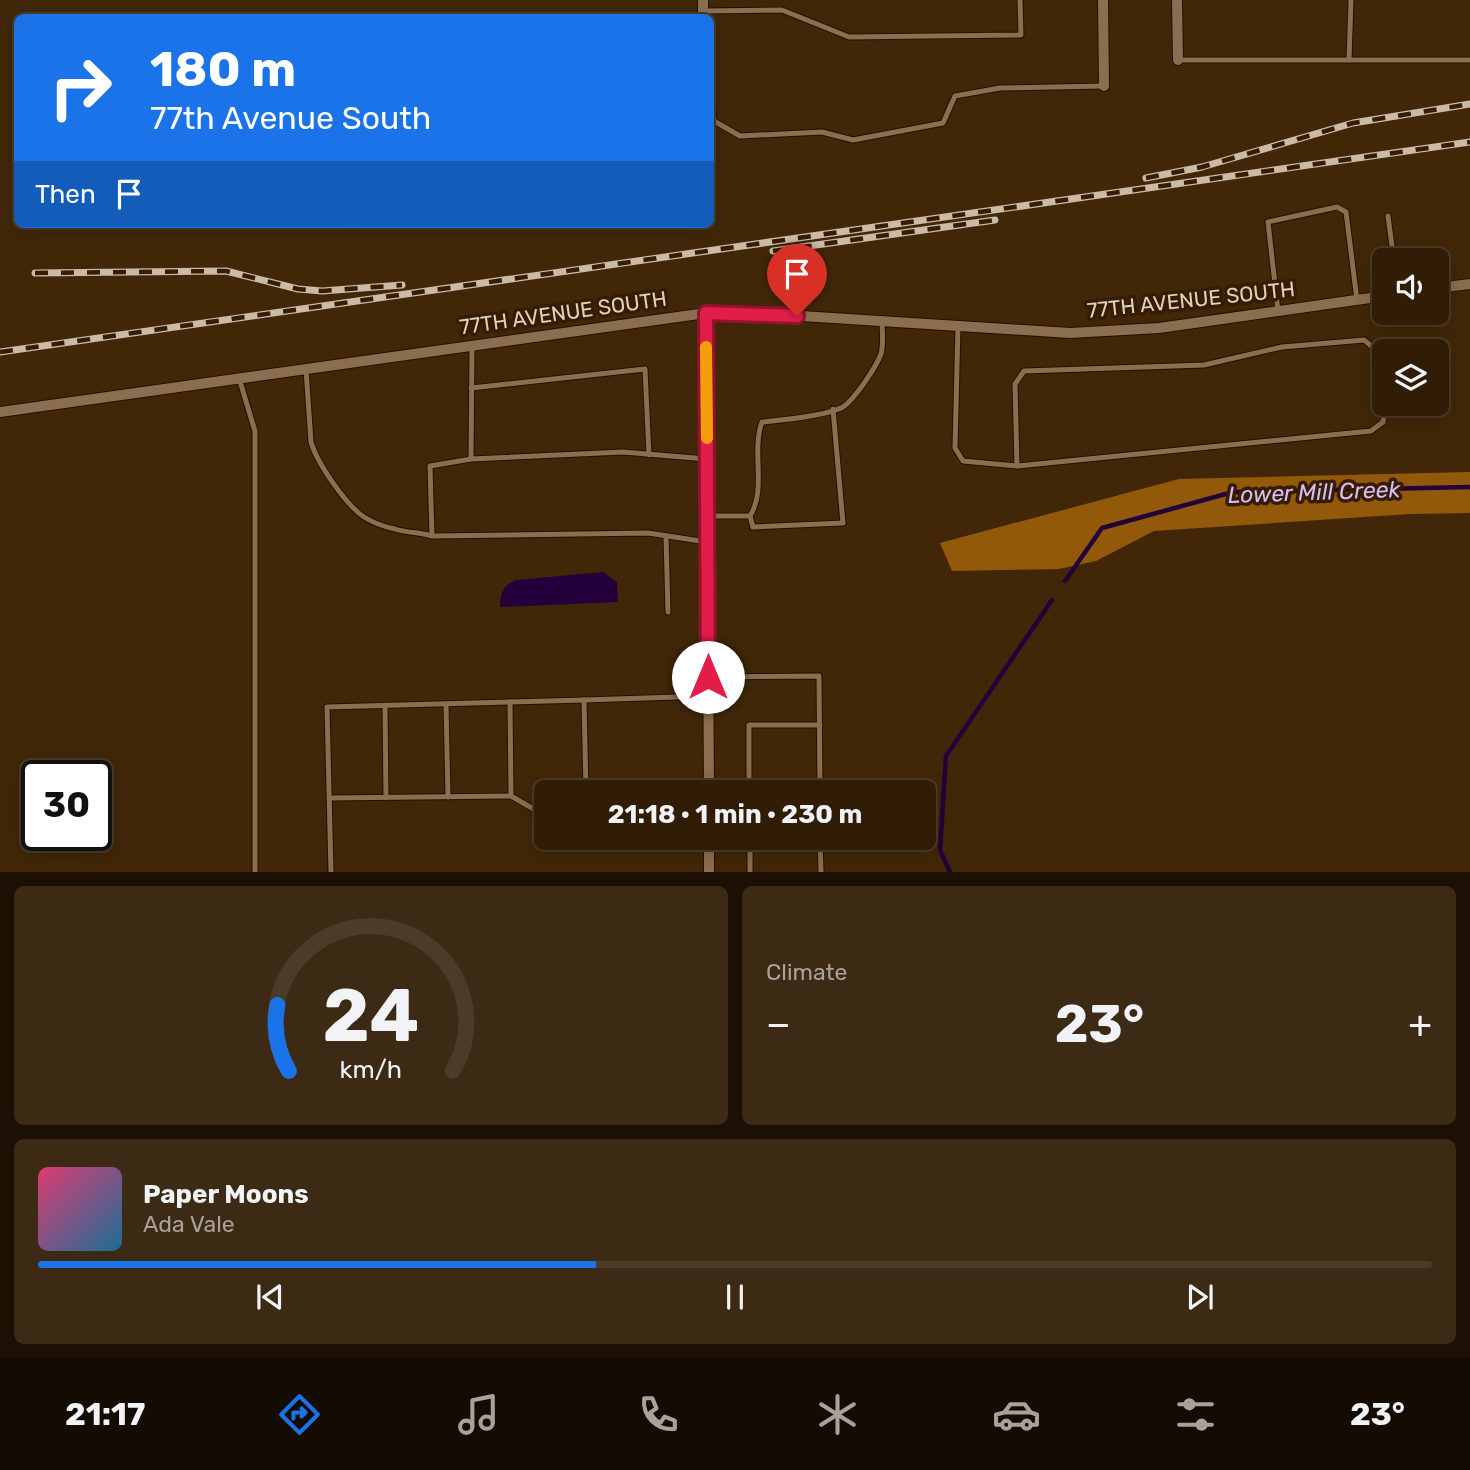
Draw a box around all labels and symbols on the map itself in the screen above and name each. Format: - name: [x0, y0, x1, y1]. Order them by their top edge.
- pin: [767, 244, 827, 316]
- street label: 77TH AVENUE SOUTH: [1086, 276, 1296, 323]
- street label: 77TH AVENUE SOUTH: [458, 286, 668, 339]
- water label: Lower Mill Creek: [1227, 475, 1402, 509]
- position arrow: [671, 640, 745, 714]
- speed limit sign: 30: [21, 760, 112, 851]

